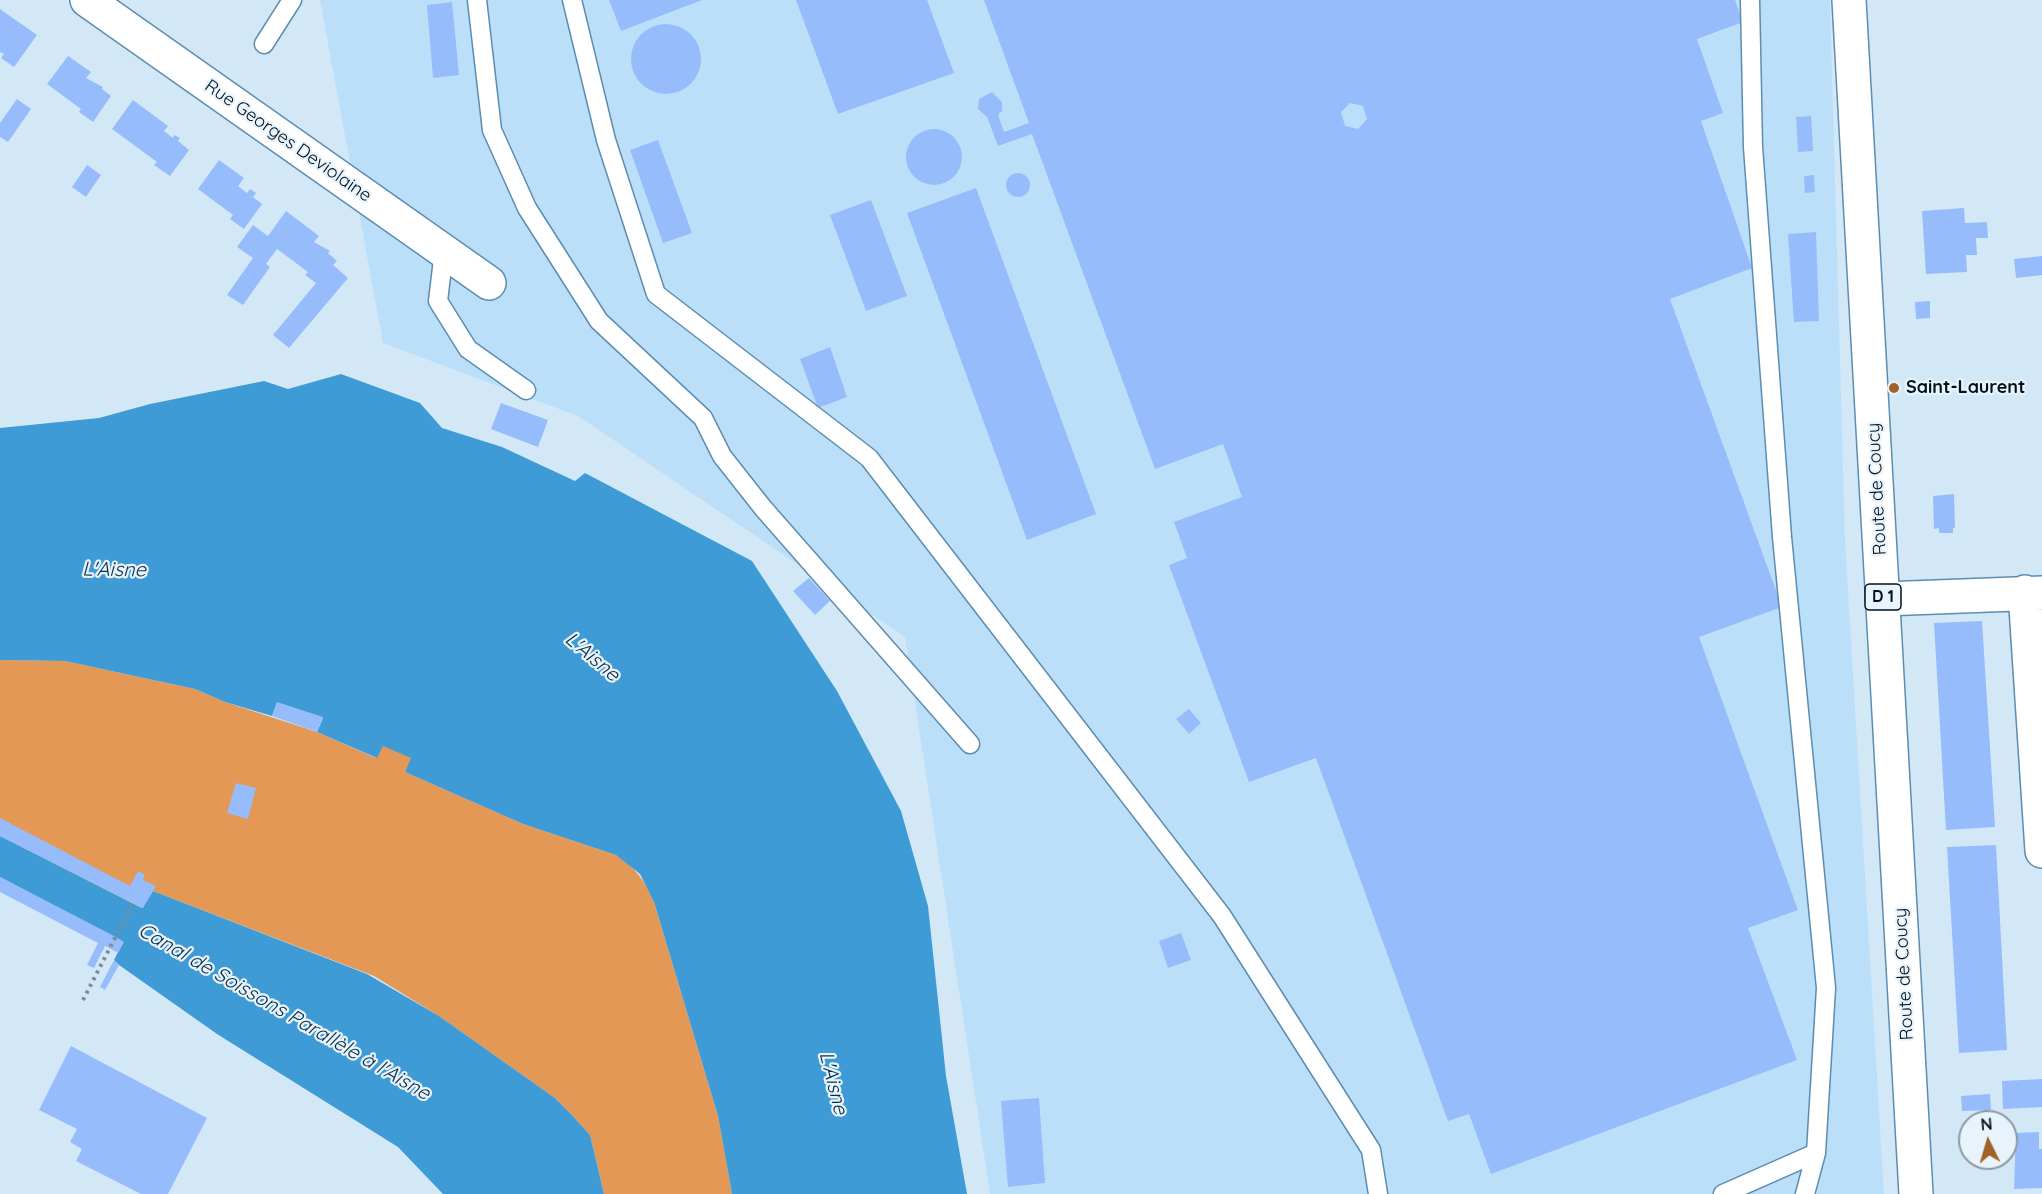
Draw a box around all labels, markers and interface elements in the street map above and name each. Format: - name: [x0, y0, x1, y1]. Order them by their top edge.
- street label: Rue Georges Deviolaine: [200, 75, 376, 207]
- place label: Saint-Laurent: [1906, 377, 2025, 399]
- marker: Saint-Laurent: [1887, 381, 1901, 395]
- street label: Route de Coucy: [1863, 422, 1891, 556]
- water label: L'Aisne: [82, 557, 146, 583]
- road number: D 1: [1865, 584, 1901, 610]
- water label: L'Aisne: [560, 627, 624, 687]
- street label: Route de Coucy: [1890, 907, 1918, 1041]
- water label: Canal de Soissons Parallèle à l'Aisne: [134, 918, 434, 1106]
- water label: L'Aisne: [814, 1049, 852, 1117]
- north arrow: [1958, 1110, 2018, 1170]
- text: N: [1980, 1114, 1993, 1135]

